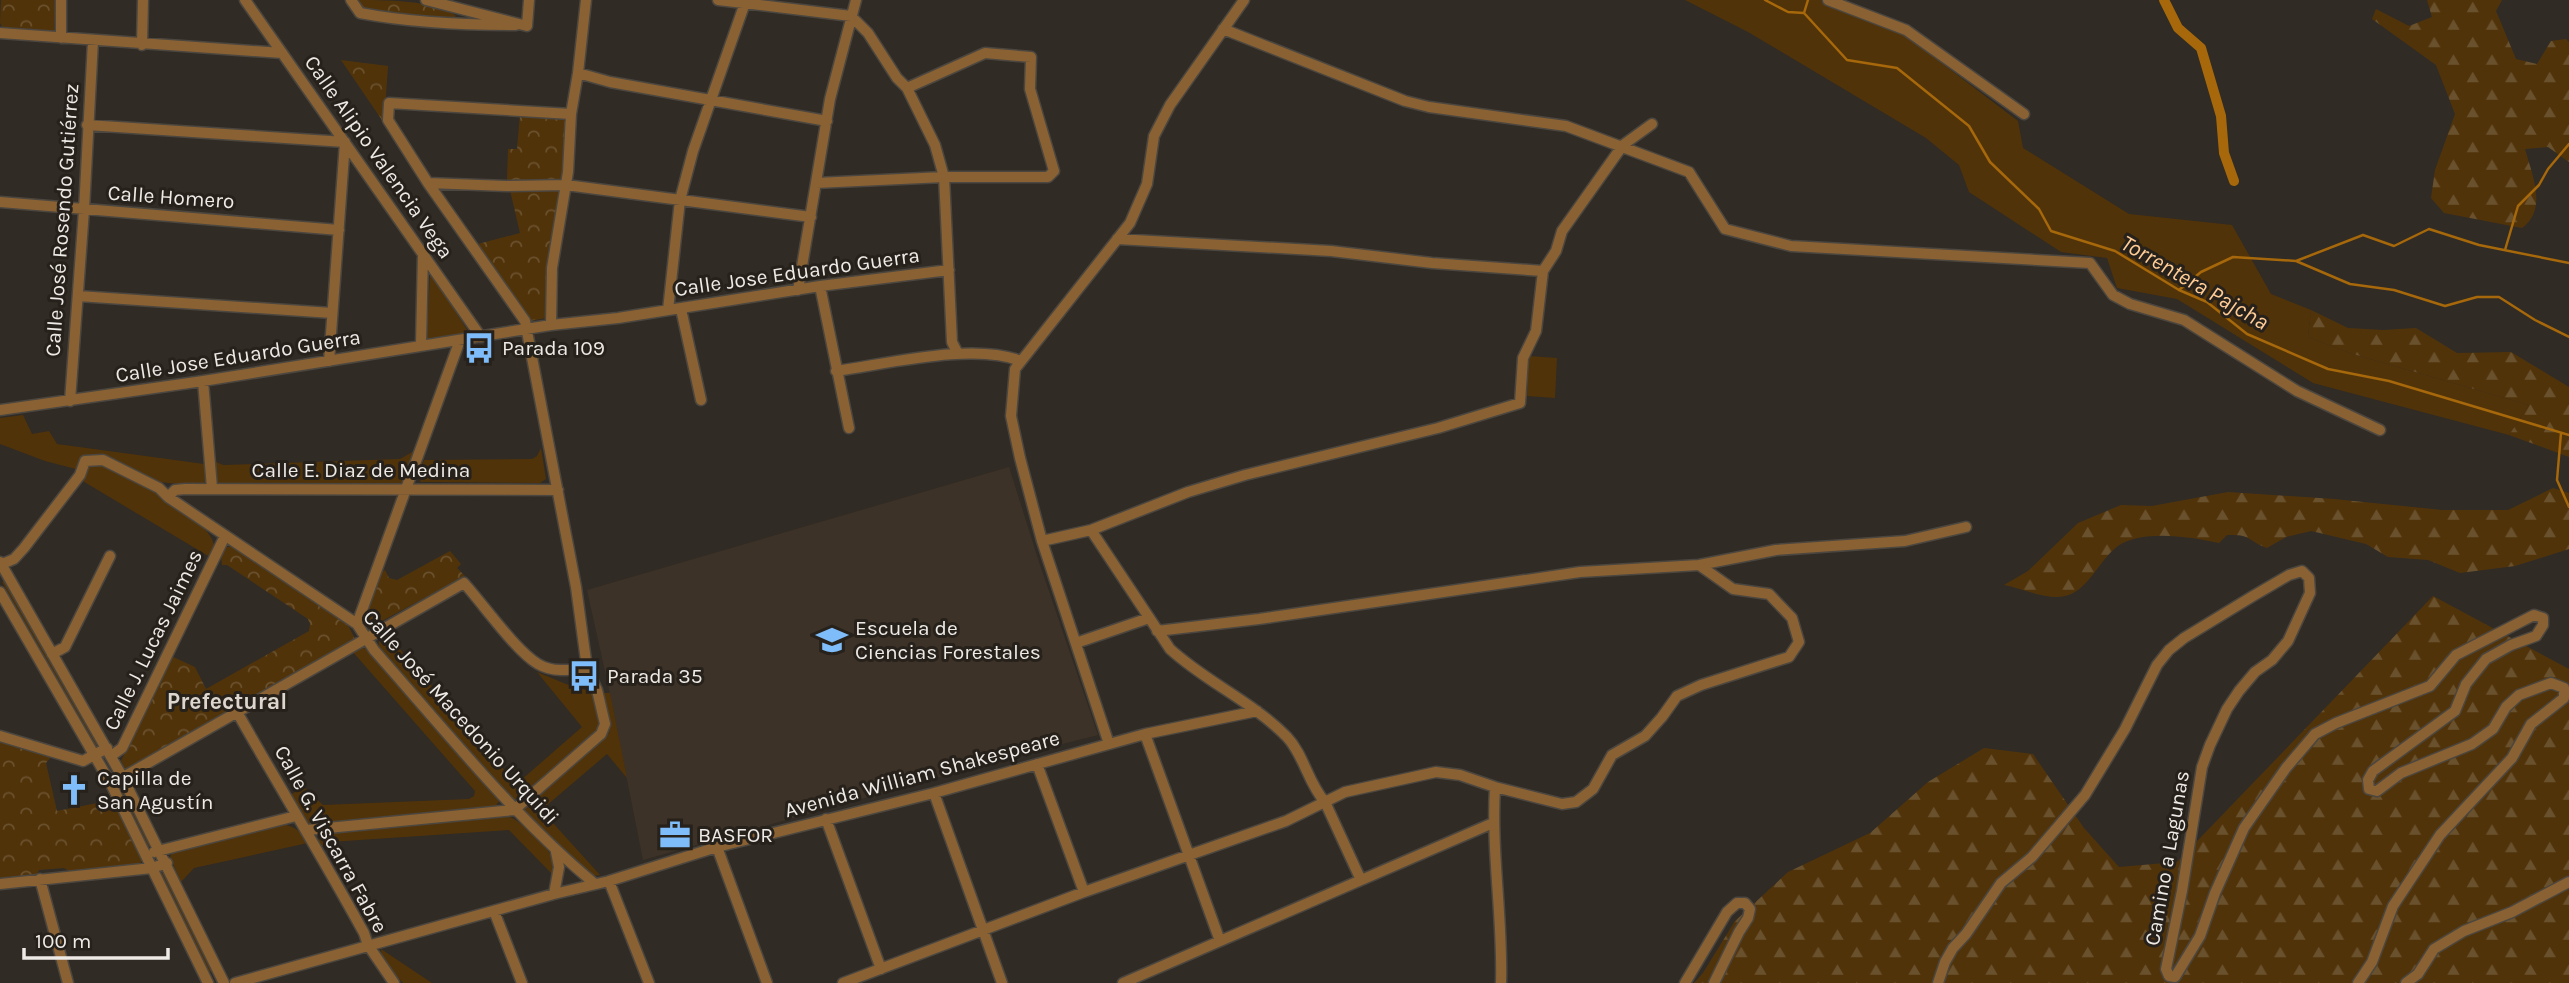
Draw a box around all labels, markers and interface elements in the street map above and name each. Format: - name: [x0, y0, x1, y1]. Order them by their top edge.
- street label: Calle Alipio Valencia Vega: [300, 51, 458, 263]
- street label: Calle José Rosendo Gutiérrez: [40, 83, 84, 357]
- street label: Calle Homero: [107, 181, 235, 213]
- water label: Torrentera Pajcha: [2116, 229, 2273, 336]
- street label: Calle Jose Eduardo Guerra: [673, 243, 921, 301]
- street label: Calle Jose Eduardo Guerra: [114, 325, 362, 387]
- bus stop icon: Parada 109: [462, 331, 496, 365]
- place label: Parada 109: [502, 336, 605, 360]
- street label: Calle E. Diaz de Medina: [252, 458, 470, 482]
- street label: Calle J. Lucas Jaimes: [99, 546, 207, 734]
- street label: Calle José Macedonio Urquidi: [358, 605, 564, 829]
- place label: Escuela de Ciencias Forestales: [855, 616, 1041, 664]
- school or university icon: Escuela de Ciencias Forestales: [815, 623, 849, 657]
- bus stop icon: Parada 35: [567, 659, 601, 693]
- place label: Parada 35: [607, 664, 703, 688]
- district label: Prefectural: [167, 688, 287, 715]
- street label: Avenida William Shakespeare: [782, 726, 1062, 822]
- street label: Calle G. Viscarra Fabre: [270, 741, 392, 937]
- place label: Capilla de San Agustín: [97, 766, 213, 814]
- street label: Camino a Lagunas: [2140, 769, 2194, 947]
- church icon: Capilla de San Agustín: [57, 773, 91, 807]
- office icon: BASFOR: [658, 818, 692, 852]
- place label: BASFOR: [698, 823, 773, 847]
- scale bar: [24, 916, 168, 960]
- text: 100 m: [35, 929, 92, 953]

